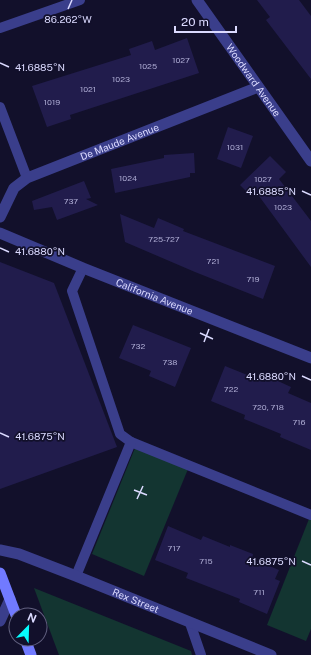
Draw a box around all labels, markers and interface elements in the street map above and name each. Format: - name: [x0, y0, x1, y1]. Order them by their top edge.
- scale bar: [175, 8, 236, 34]
- text: 86.262°W: [44, 13, 92, 25]
- text: 20 m: [181, 15, 209, 29]
- street label: Woodward Avenue: [224, 41, 284, 119]
- house number: 1027: [172, 55, 190, 65]
- text: 41.6885°N: [15, 61, 65, 73]
- house number: 1025: [139, 61, 157, 71]
- house number: 1023: [112, 74, 130, 84]
- house number: 1021: [80, 84, 96, 94]
- house number: 1019: [44, 97, 60, 107]
- street label: De Maude Avenue: [78, 121, 161, 162]
- house number: 1031: [227, 142, 243, 152]
- house number: 1024: [119, 173, 137, 183]
- house number: 1027: [254, 174, 272, 184]
- text: 41.6885°N: [246, 185, 296, 197]
- house number: 737: [64, 196, 78, 206]
- house number: 1023: [274, 202, 292, 212]
- house number: 725-727: [148, 234, 180, 244]
- text: 41.6880°N: [15, 245, 65, 257]
- house number: 721: [207, 256, 219, 266]
- house number: 719: [246, 274, 260, 284]
- street label: California Avenue: [114, 276, 195, 317]
- house number: 732: [131, 341, 145, 351]
- house number: 738: [163, 357, 177, 367]
- text: 41.6880°N: [246, 370, 296, 382]
- house number: 722: [224, 384, 238, 394]
- house number: 720, 718: [252, 402, 284, 412]
- house number: 716: [292, 417, 306, 427]
- text: 41.6875°N: [15, 430, 65, 442]
- house number: 717: [167, 543, 181, 553]
- text: 41.6875°N: [246, 555, 296, 567]
- house number: 715: [199, 556, 213, 566]
- street label: Rex Street: [111, 585, 161, 615]
- house number: 711: [253, 587, 265, 597]
- north arrow: [8, 607, 48, 647]
- text: N: [26, 611, 38, 625]

